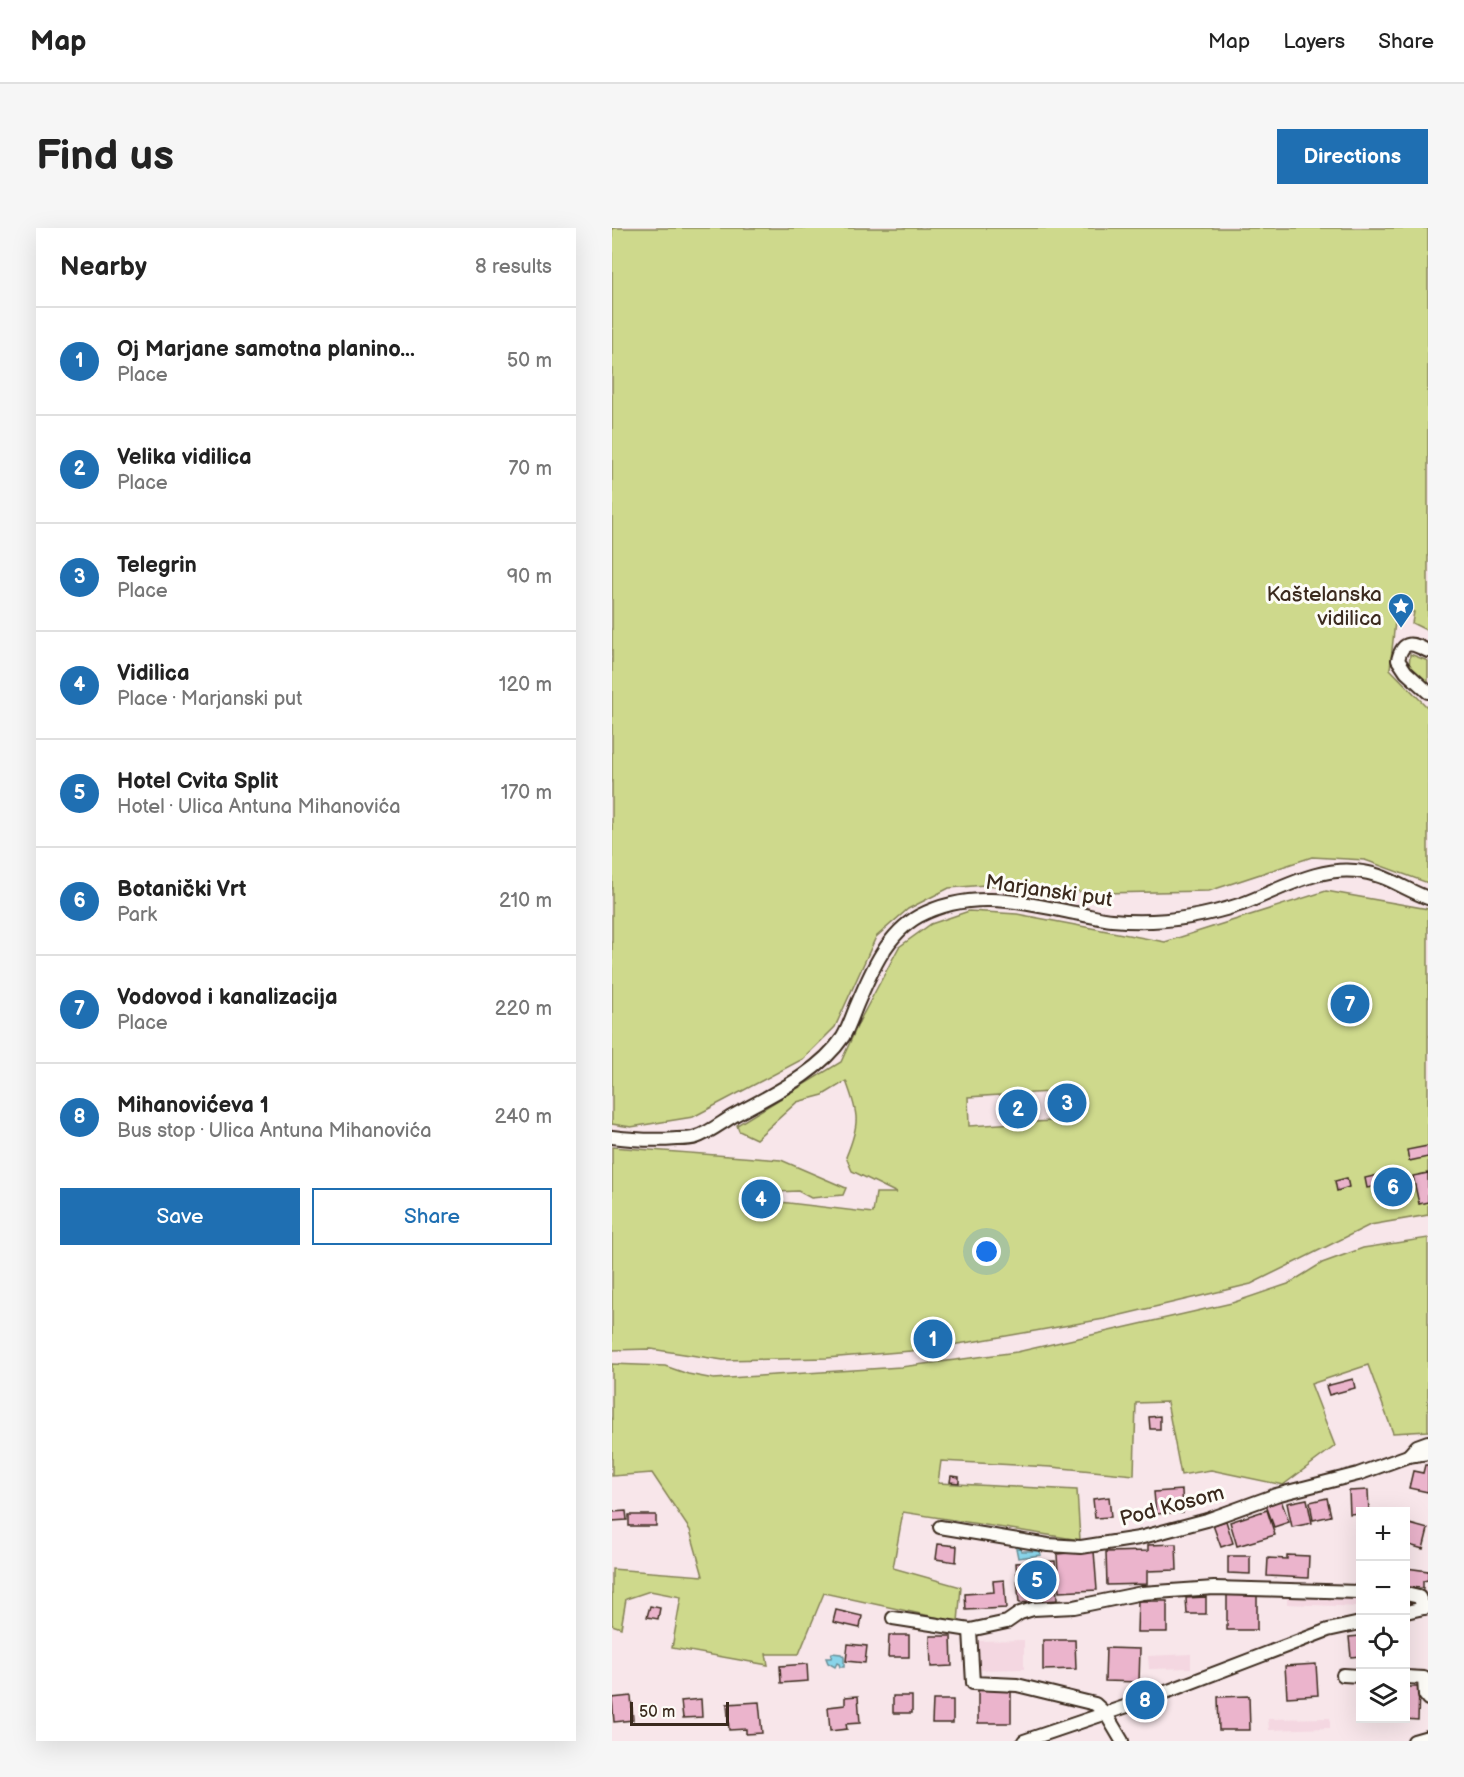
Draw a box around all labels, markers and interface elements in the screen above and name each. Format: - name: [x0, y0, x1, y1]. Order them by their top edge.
- text: Map: [30, 25, 86, 58]
- text: Map: [1208, 29, 1250, 54]
- text: Layers: [1283, 29, 1345, 54]
- text: Share: [1378, 29, 1434, 54]
- button: Directions: [1277, 129, 1428, 184]
- text: Find us: [36, 131, 174, 182]
- text: Nearby: [60, 252, 147, 283]
- text: 8 results: [475, 255, 552, 279]
- text: Oj Marjane samotna planino...: [117, 336, 415, 363]
- text: 1: [75, 349, 84, 373]
- text: 50 m: [507, 349, 552, 373]
- text: Place: [117, 363, 168, 387]
- text: Velika vidilica: [117, 444, 252, 471]
- text: 2: [74, 457, 85, 481]
- text: 70 m: [508, 457, 552, 481]
- text: Place: [117, 471, 168, 495]
- text: Telegrin: [117, 552, 197, 579]
- text: 3: [74, 565, 85, 589]
- text: 90 m: [507, 565, 552, 589]
- text: Place: [117, 579, 168, 603]
- place label: Kaštelanska vidilica: [1266, 582, 1382, 631]
- place icon: Kaštelanska vidilica: [1386, 591, 1416, 629]
- text: Vidilica: [117, 660, 190, 687]
- text: 4: [74, 673, 85, 697]
- text: 120 m: [499, 673, 552, 697]
- text: Place · Marjanski put: [117, 687, 302, 711]
- text: Hotel Cvita Split: [117, 768, 278, 795]
- text: 5: [74, 781, 85, 805]
- text: 170 m: [501, 781, 552, 805]
- text: Hotel · Ulica Antuna Mihanovića: [117, 795, 401, 819]
- street label: Marjanski put: [984, 870, 1115, 912]
- text: Botanički Vrt: [117, 876, 246, 903]
- text: 6: [73, 889, 86, 913]
- text: 210 m: [499, 889, 552, 913]
- text: Park: [117, 903, 157, 927]
- pin: 7: [1330, 982, 1370, 1026]
- text: Vodovod i kanalizacija: [117, 984, 338, 1011]
- text: 7: [74, 997, 85, 1021]
- text: 220 m: [495, 997, 552, 1021]
- text: Place: [117, 1011, 168, 1035]
- pin: 3: [1048, 1080, 1086, 1126]
- pin: 2: [998, 1086, 1038, 1132]
- text: Mihanovićeva 1: [117, 1092, 269, 1119]
- text: 8: [73, 1105, 86, 1129]
- text: 240 m: [495, 1105, 552, 1129]
- text: Bus stop · Ulica Antuna Mihanovića: [117, 1119, 432, 1143]
- pin: 6: [1374, 1164, 1412, 1210]
- pin: 4: [742, 1176, 780, 1222]
- button: Save: [60, 1188, 300, 1245]
- button: Share: [312, 1188, 552, 1245]
- your location: [972, 1237, 1001, 1266]
- pin: 1: [914, 1316, 952, 1362]
- street label: Pod Kosom: [1117, 1480, 1227, 1532]
- map controls: [1356, 1507, 1410, 1723]
- button: +: [1356, 1507, 1410, 1561]
- pin: 5: [1018, 1558, 1056, 1602]
- button: −: [1356, 1561, 1410, 1615]
- button: locate: [1356, 1615, 1410, 1669]
- button: layers: [1356, 1669, 1410, 1723]
- pin: 8: [1126, 1678, 1164, 1722]
- scale bar: [630, 1699, 729, 1726]
- text: 50 m: [639, 1703, 675, 1722]

